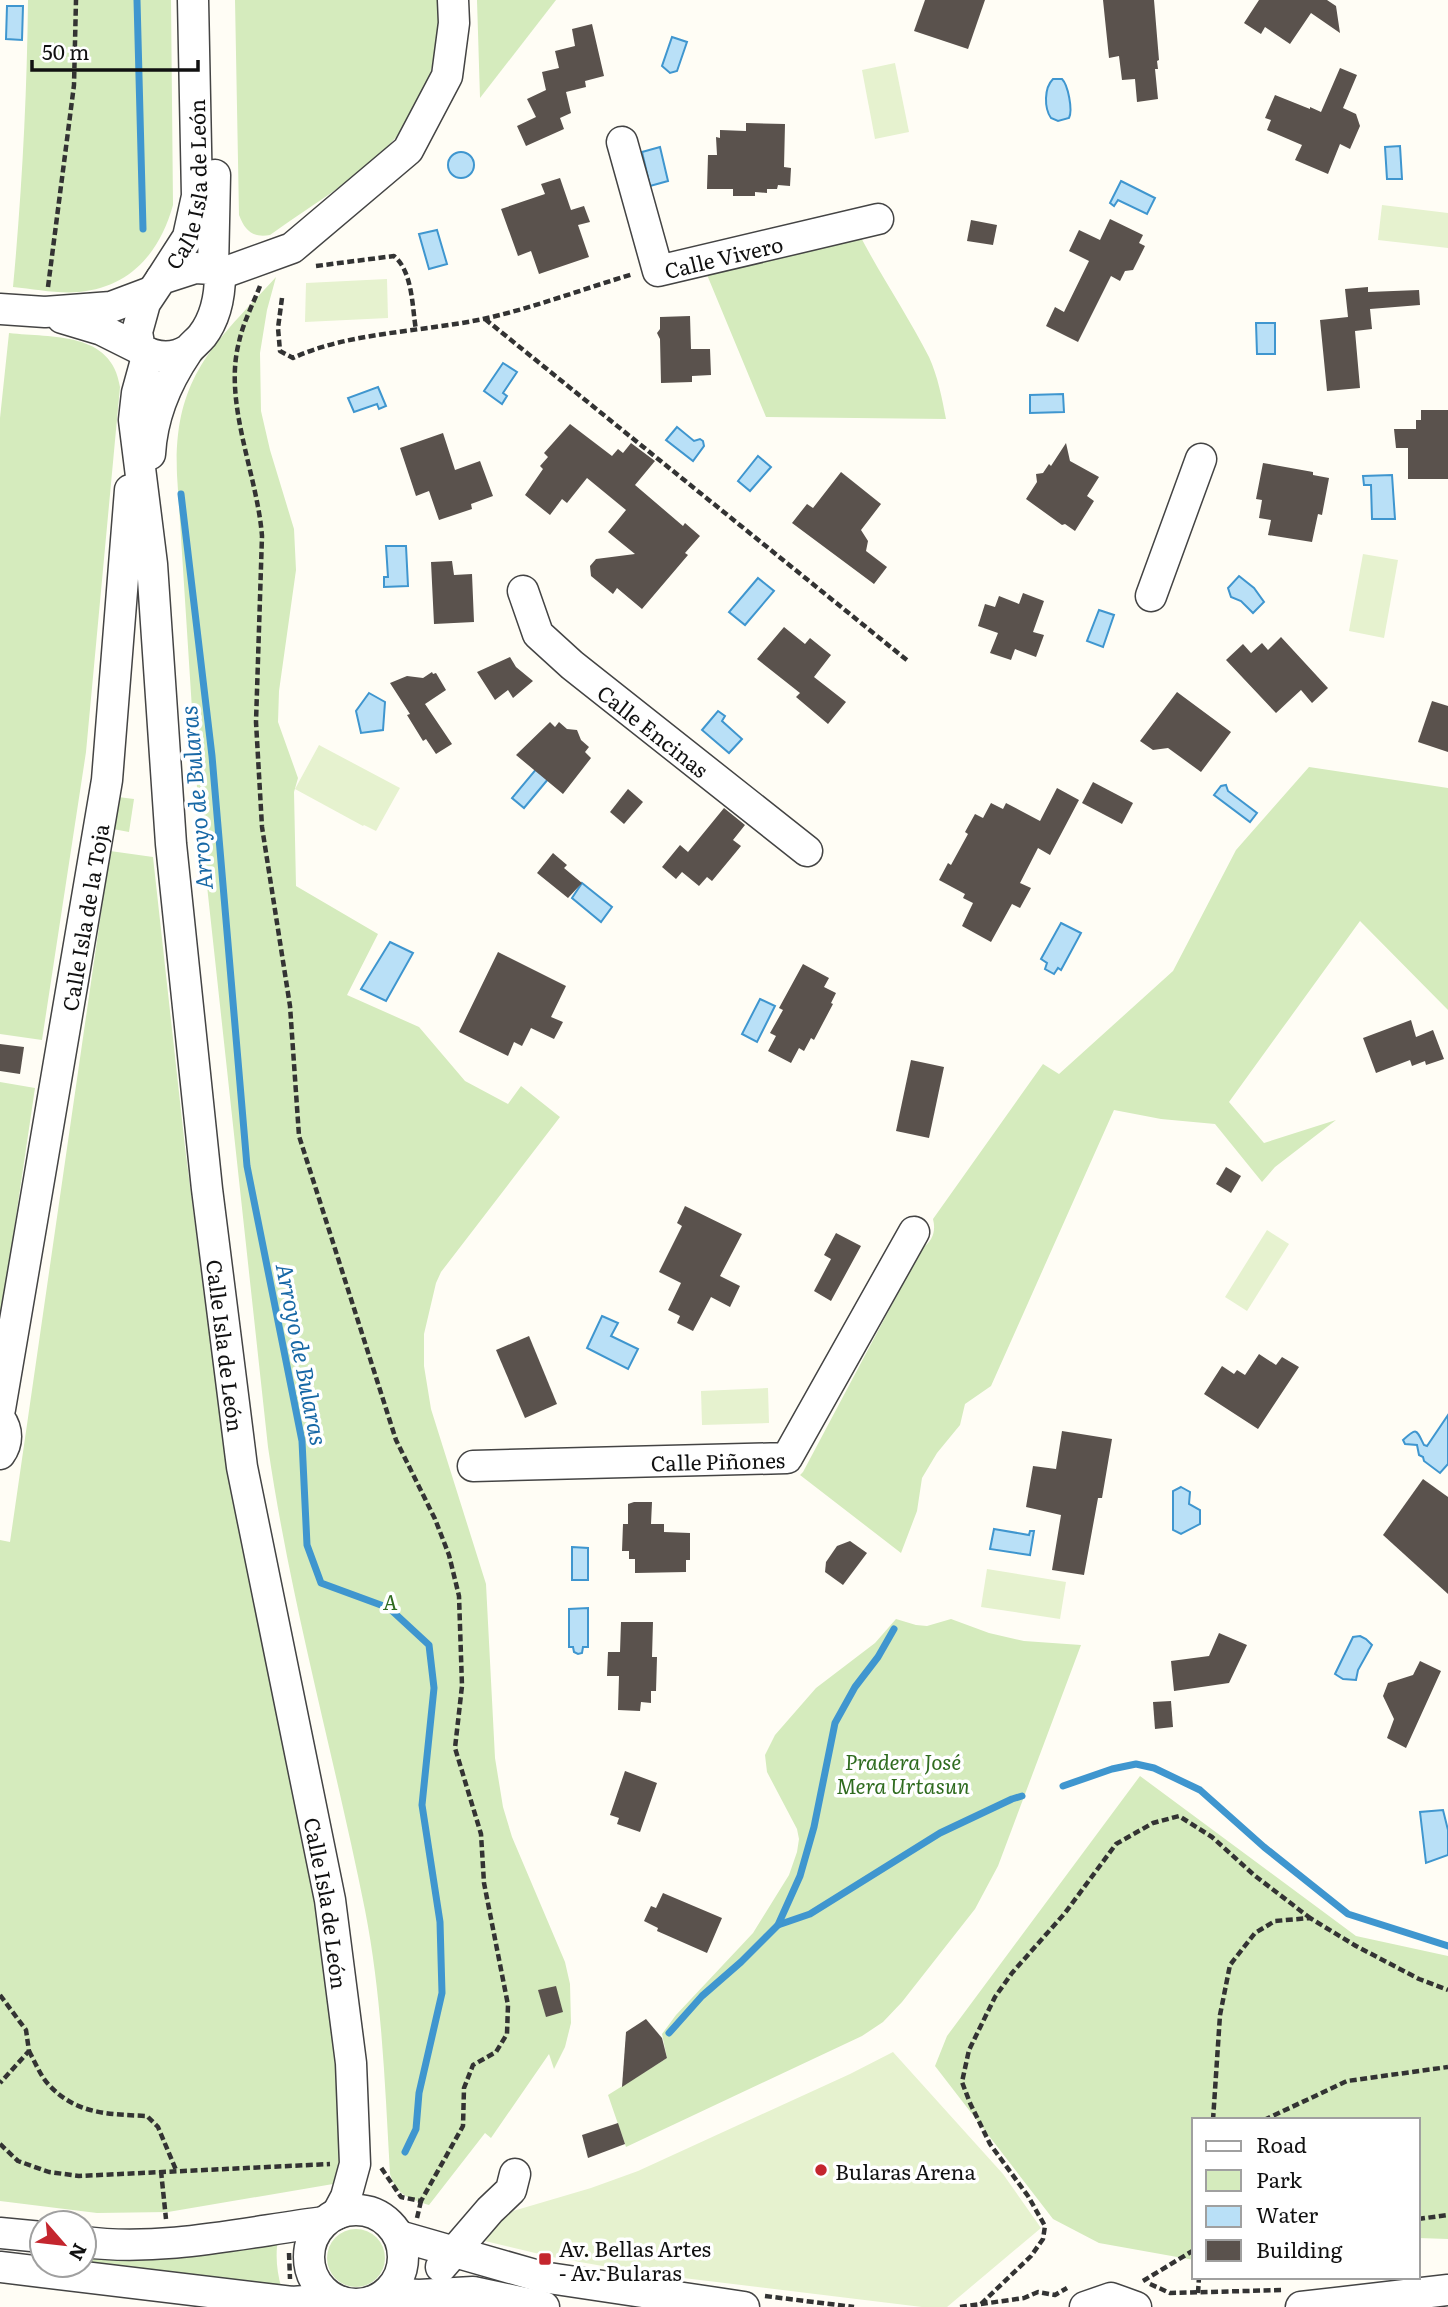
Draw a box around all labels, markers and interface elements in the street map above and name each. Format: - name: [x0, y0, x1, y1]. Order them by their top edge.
- scale bar: [32, 28, 198, 72]
- text: 50 m: [42, 35, 89, 66]
- street label: Calle Isla de León: [156, 99, 213, 275]
- street label: Calle Vivero: [661, 227, 786, 285]
- street label: Calle Encinas: [592, 676, 716, 784]
- water label: Arroyo de Bularas: [170, 704, 220, 892]
- street label: Calle Isla de la Toja: [52, 820, 115, 1013]
- street label: Calle Isla de León: [200, 1257, 253, 1434]
- water label: Arroyo de Bularas: [269, 1260, 337, 1448]
- street label: Calle Piñones: [650, 1443, 785, 1477]
- park label: A: [383, 1585, 398, 1616]
- park label: Pradera José Mera Urtasun: [836, 1745, 970, 1800]
- street label: Calle Isla de León: [298, 1814, 357, 1991]
- legend: [1192, 2118, 1420, 2279]
- text: Road: [1256, 2128, 1307, 2159]
- place label: Bularas Arena: [835, 2155, 976, 2186]
- marker: Bularas Arena: [813, 2162, 829, 2178]
- text: Park: [1256, 2163, 1302, 2194]
- text: Water: [1256, 2198, 1318, 2229]
- north arrow: [28, 2209, 98, 2279]
- place label: Av. Bellas Artes - Av. Bularas: [559, 2232, 711, 2287]
- text: Building: [1256, 2233, 1343, 2264]
- text: N: [63, 2239, 95, 2266]
- marker: Av. Bellas Artes - Av. Bularas: [537, 2251, 553, 2267]

